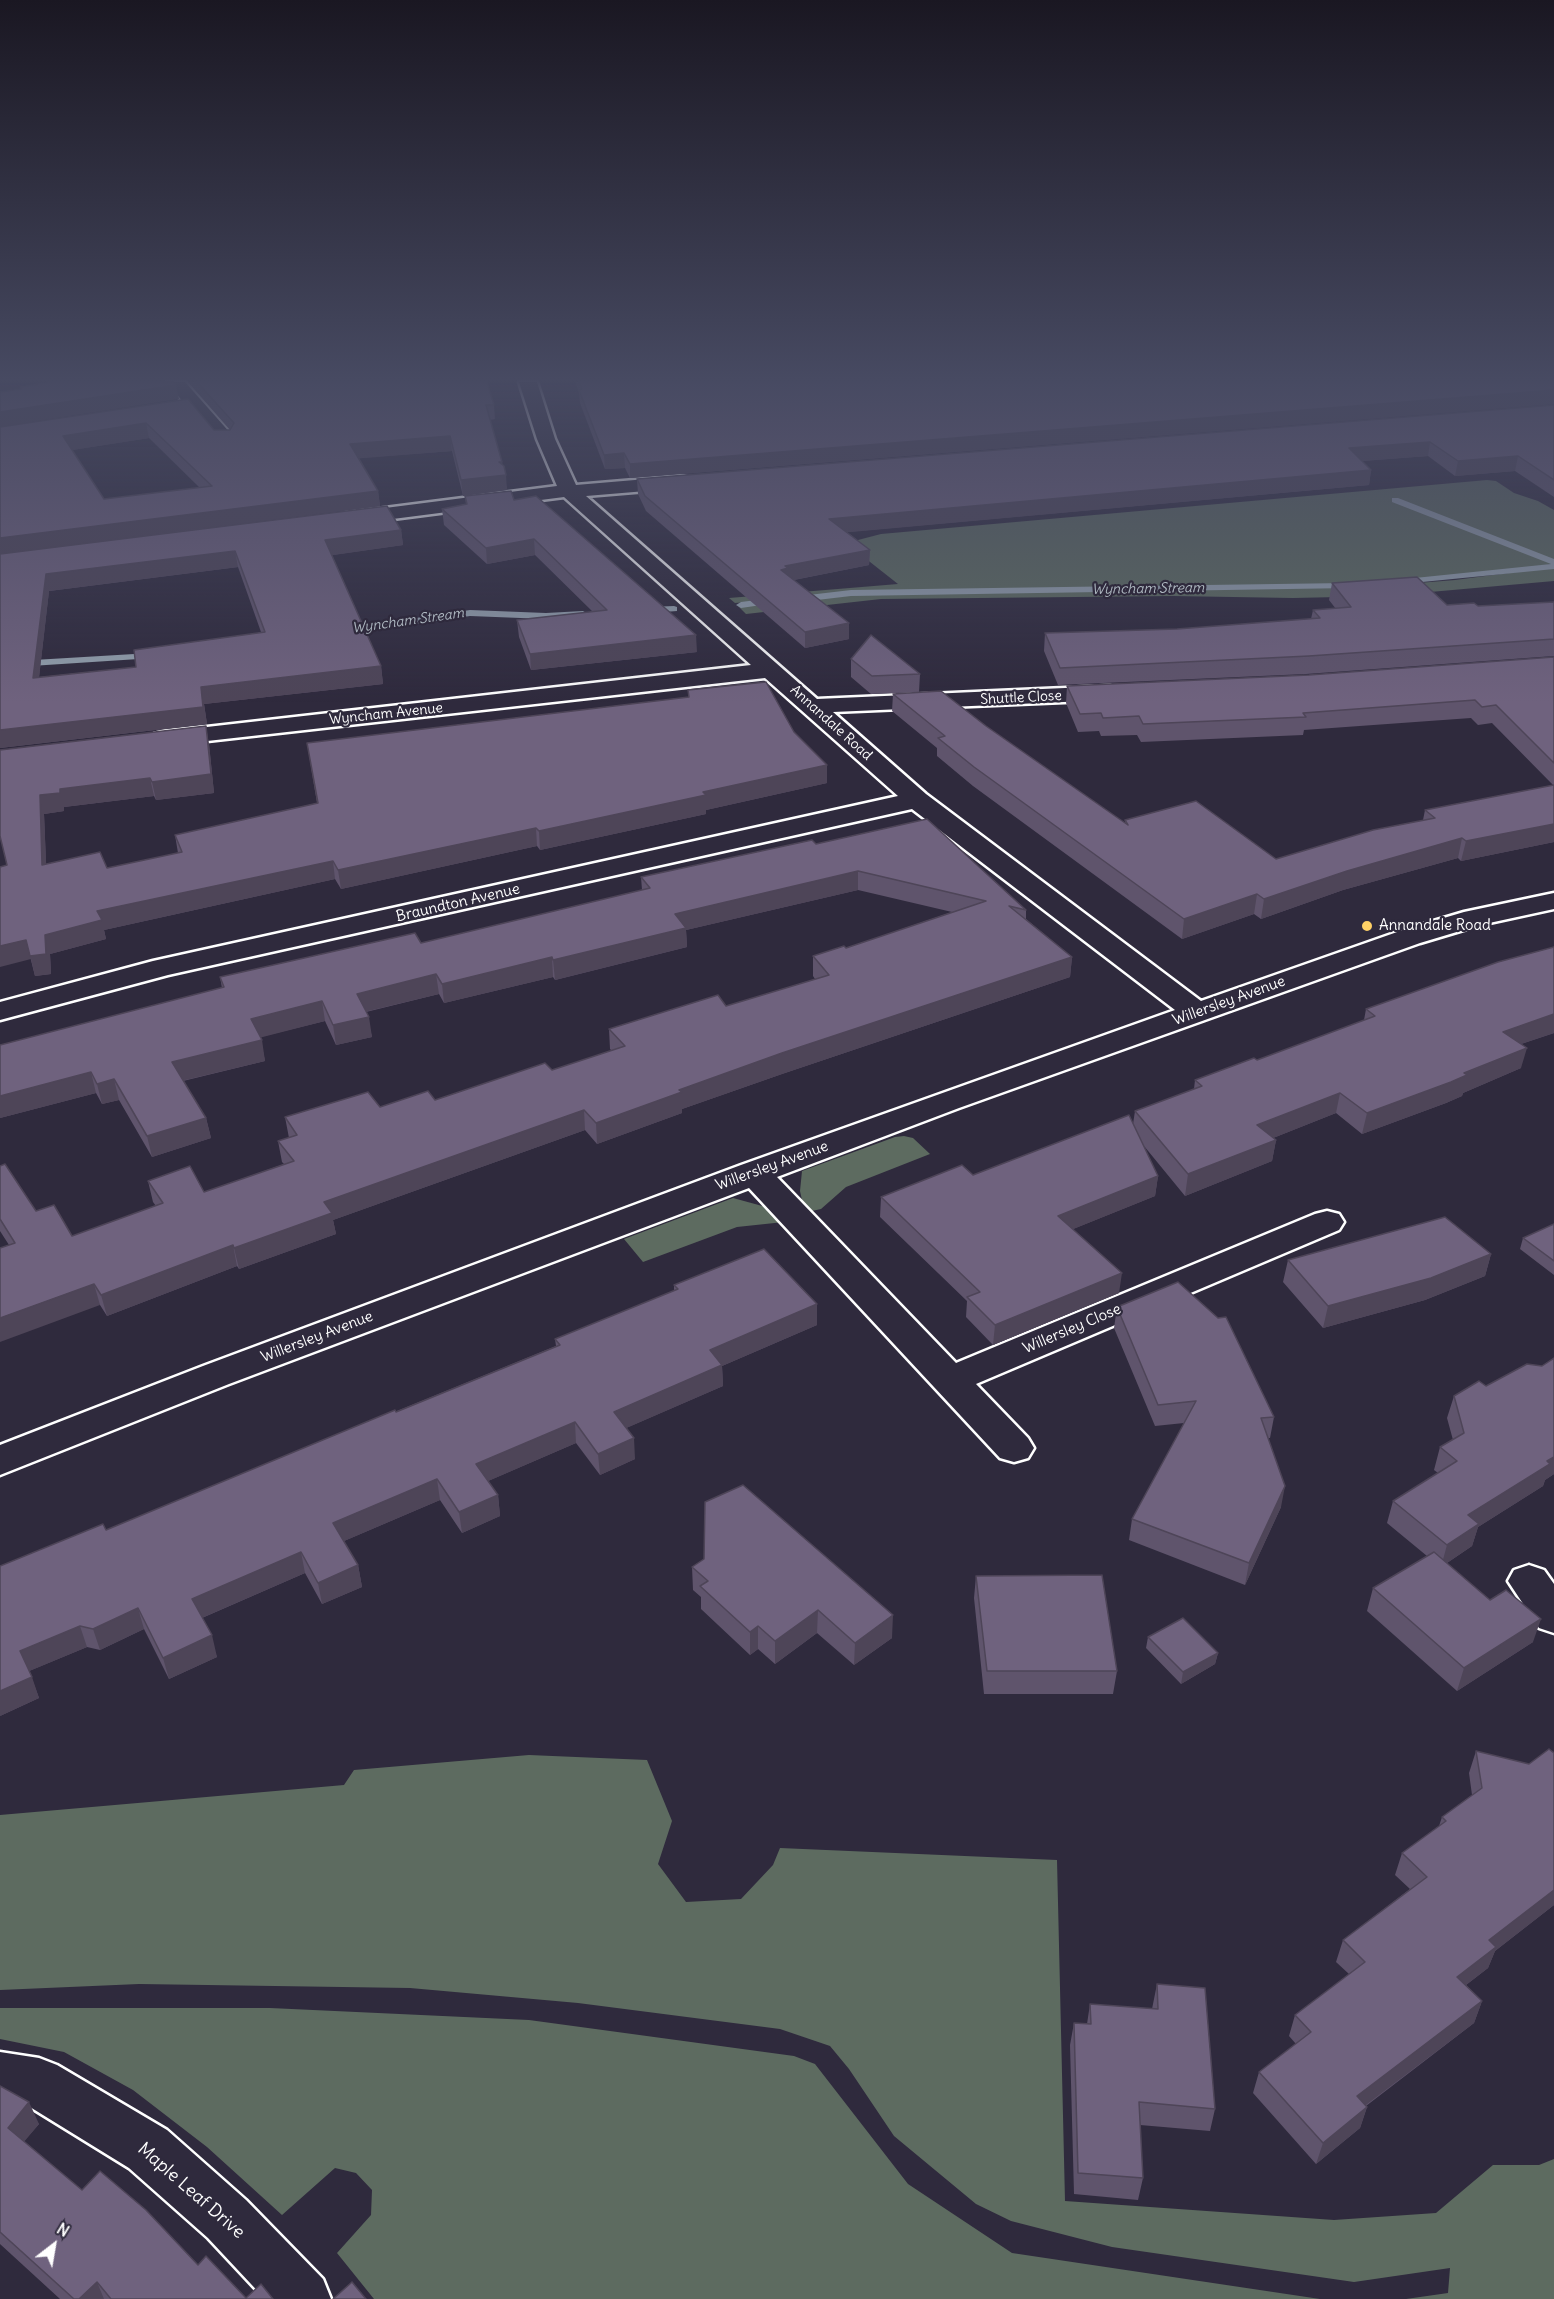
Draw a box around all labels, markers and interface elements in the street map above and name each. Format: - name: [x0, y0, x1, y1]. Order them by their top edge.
- water label: Wyncham Stream: [1092, 580, 1204, 598]
- water label: Wyncham Stream: [351, 605, 465, 637]
- street label: Annandale Road: [787, 682, 875, 764]
- street label: Shuttle Close: [980, 687, 1062, 709]
- street label: Wyncham Avenue: [328, 700, 444, 728]
- street label: Braundton Avenue: [394, 880, 522, 926]
- place label: Annandale Road: [1379, 917, 1491, 935]
- marker: Annandale Road: [1360, 919, 1374, 933]
- street label: Willersley Avenue: [1170, 972, 1288, 1030]
- street label: Willersley Avenue: [713, 1137, 831, 1195]
- street label: Willersley Close: [1020, 1300, 1124, 1358]
- street label: Willersley Avenue: [258, 1307, 376, 1367]
- street label: Maple Leaf Drive: [133, 2139, 249, 2243]
- north arrow: [24, 2215, 84, 2275]
- text: N: [53, 2218, 73, 2241]

